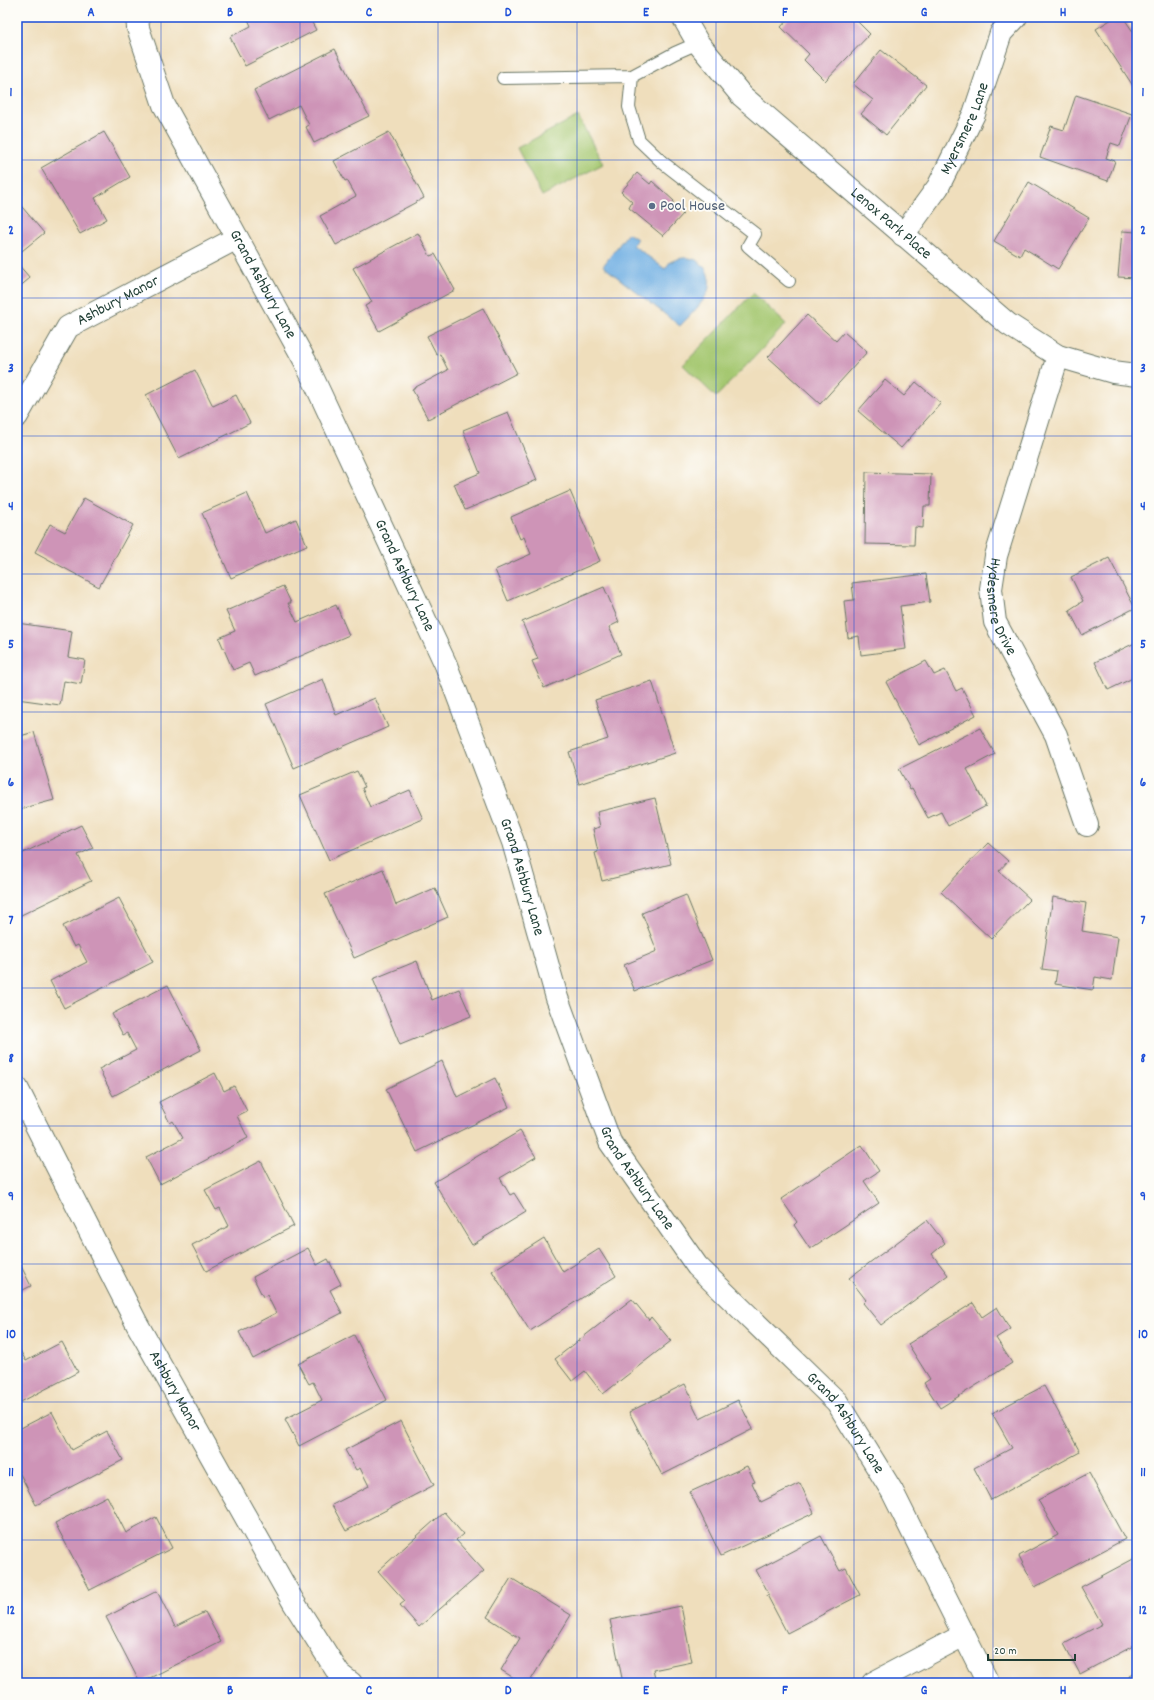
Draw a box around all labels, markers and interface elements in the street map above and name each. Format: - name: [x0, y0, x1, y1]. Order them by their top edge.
- text: A: [87, 4, 95, 23]
- text: B: [227, 4, 233, 23]
- text: C: [366, 4, 373, 23]
- text: D: [505, 4, 512, 23]
- text: E: [643, 4, 650, 23]
- text: F: [782, 4, 788, 23]
- text: G: [921, 4, 928, 23]
- text: H: [1060, 4, 1067, 23]
- street label: Myersmere Lane: [934, 79, 995, 178]
- text: 1: [10, 84, 13, 103]
- text: 1: [1142, 84, 1145, 103]
- street label: Lenox Park Place: [845, 182, 937, 265]
- place label: Pool House: [660, 195, 725, 218]
- marker: Pool House: [647, 201, 657, 211]
- text: 2: [8, 222, 14, 241]
- text: 2: [1140, 222, 1146, 241]
- street label: Grand Ashbury Lane: [223, 226, 302, 343]
- street label: Ashbury Manor: [73, 270, 163, 332]
- text: 3: [8, 360, 14, 379]
- text: 3: [1140, 360, 1146, 379]
- text: 4: [8, 498, 14, 517]
- text: 4: [1140, 498, 1146, 517]
- street label: Grand Ashbury Lane: [368, 516, 440, 635]
- street label: Hydesmere Drive: [979, 556, 1023, 660]
- text: 5: [8, 636, 14, 655]
- text: 5: [1140, 636, 1146, 655]
- text: 6: [8, 774, 15, 793]
- text: 6: [1140, 774, 1147, 793]
- street label: Grand Ashbury Lane: [494, 815, 550, 938]
- text: 7: [9, 912, 14, 931]
- text: 7: [1141, 912, 1146, 931]
- text: 8: [8, 1050, 14, 1069]
- text: 8: [1140, 1050, 1146, 1069]
- street label: Grand Ashbury Lane: [594, 1123, 680, 1235]
- text: 9: [8, 1188, 14, 1207]
- text: 9: [1140, 1188, 1146, 1207]
- text: 10: [6, 1326, 16, 1345]
- text: 10: [1138, 1326, 1148, 1345]
- street label: Ashbury Manor: [143, 1346, 207, 1436]
- street label: Grand Ashbury Lane: [801, 1367, 890, 1478]
- text: 11: [8, 1464, 14, 1483]
- text: 11: [1140, 1464, 1146, 1483]
- text: 12: [7, 1602, 16, 1621]
- text: 12: [1139, 1602, 1148, 1621]
- scale bar: [988, 1636, 1075, 1662]
- text: 20 m: [994, 1643, 1017, 1660]
- text: A: [87, 1682, 95, 1700]
- text: B: [227, 1682, 233, 1700]
- text: C: [366, 1682, 373, 1700]
- text: D: [505, 1682, 512, 1700]
- text: E: [643, 1682, 650, 1700]
- text: F: [782, 1682, 788, 1700]
- text: G: [921, 1682, 928, 1700]
- text: H: [1060, 1682, 1067, 1700]

